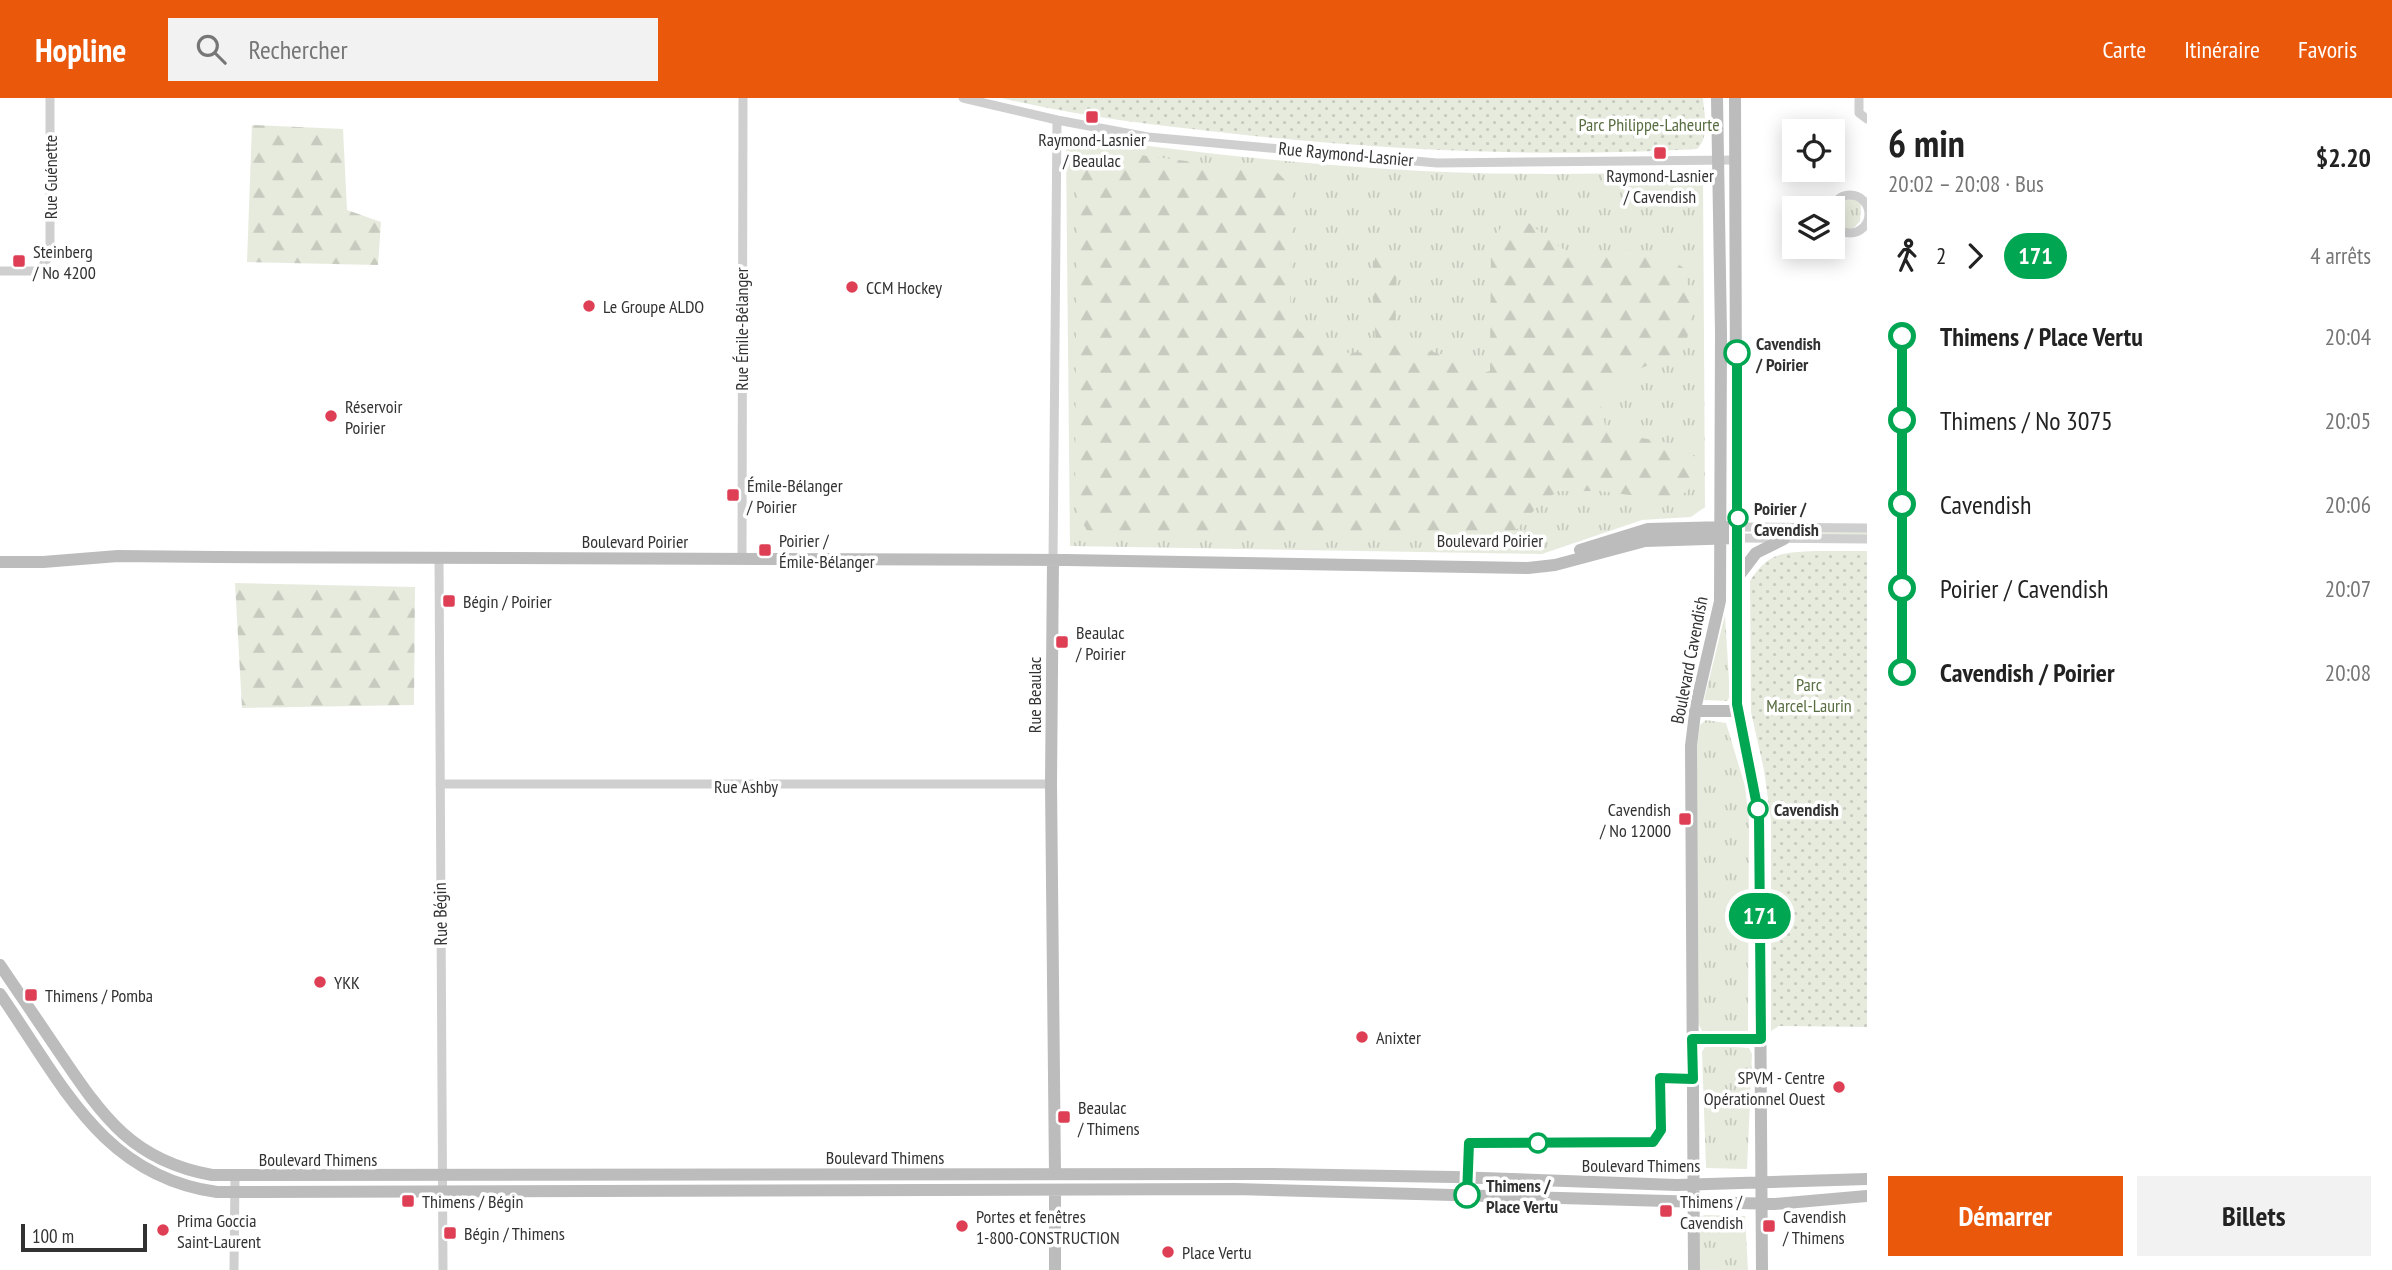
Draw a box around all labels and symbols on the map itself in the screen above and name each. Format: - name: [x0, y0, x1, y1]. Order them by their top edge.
- marker: Raymond-Lasnier / Beaulac: [1084, 109, 1100, 125]
- park label: Parc Philippe-Laheurte: [1578, 113, 1720, 136]
- place label: Raymond-Lasnier / Beaulac: [1038, 128, 1146, 172]
- street label: Rue Guénette: [39, 135, 62, 219]
- street label: Rue Raymond-Lasnier: [1278, 137, 1415, 171]
- marker: Raymond-Lasnier / Cavendish: [1652, 145, 1668, 161]
- place label: Raymond-Lasnier / Cavendish: [1606, 164, 1714, 208]
- place label: Steinberg / No 4200: [32, 240, 96, 284]
- marker: Steinberg / No 4200: [11, 253, 27, 269]
- street label: Rue Émile-Bélanger: [730, 267, 753, 391]
- place label: CCM Hockey: [866, 276, 942, 299]
- marker: CCM Hockey: [844, 279, 860, 295]
- place label: Le Groupe ALDO: [603, 295, 704, 318]
- marker: Le Groupe ALDO: [581, 298, 597, 314]
- place label: Cavendish / Poirier: [1755, 332, 1821, 376]
- marker: Cavendish / Poirier: [1724, 340, 1750, 366]
- place label: Réservoir Poirier: [345, 395, 402, 439]
- marker: Réservoir Poirier: [323, 408, 339, 424]
- place label: Émile-Bélanger / Poirier: [746, 474, 843, 518]
- marker: Émile-Bélanger / Poirier: [725, 487, 741, 503]
- place label: Poirier / Cavendish: [1754, 497, 1819, 541]
- marker: Poirier / Cavendish: [1728, 508, 1748, 528]
- place label: Poirier / Émile-Bélanger: [779, 529, 875, 573]
- street label: Boulevard Poirier: [1437, 529, 1543, 552]
- street label: Boulevard Poirier: [582, 530, 688, 553]
- marker: Poirier / Émile-Bélanger: [757, 542, 773, 558]
- place label: Bégin / Poirier: [463, 590, 552, 613]
- marker: Bégin / Poirier: [441, 593, 457, 609]
- street label: Boulevard Cavendish: [1665, 594, 1713, 726]
- place label: Beaulac / Poirier: [1075, 621, 1126, 665]
- marker: Beaulac / Poirier: [1054, 634, 1070, 650]
- street label: Rue Beaulac: [1023, 656, 1046, 733]
- park label: Parc Marcel-Laurin: [1766, 673, 1852, 717]
- street label: Rue Ashby: [714, 775, 778, 798]
- place label: Cavendish / No 12000: [1599, 798, 1671, 842]
- place label: Cavendish: [1774, 798, 1839, 821]
- marker: Cavendish: [1748, 799, 1768, 819]
- marker: Cavendish / No 12000: [1677, 811, 1693, 827]
- street label: Rue Bégin: [428, 882, 452, 946]
- line badge: 171: [1720, 893, 1800, 939]
- place label: YKK: [334, 971, 360, 994]
- marker: YKK: [312, 974, 328, 990]
- place label: Thimens / Pomba: [45, 984, 153, 1007]
- marker: Thimens / Pomba: [23, 987, 39, 1003]
- place label: Anixter: [1376, 1026, 1421, 1049]
- marker: Anixter: [1354, 1029, 1370, 1045]
- place label: SPVM - Centre Opérationnel Ouest: [1704, 1066, 1825, 1110]
- marker: SPVM - Centre Opérationnel Ouest: [1831, 1079, 1847, 1095]
- place label: Beaulac / Thimens: [1077, 1096, 1140, 1140]
- marker: Beaulac / Thimens: [1056, 1109, 1072, 1125]
- unlabelled marker: [1528, 1133, 1548, 1153]
- street label: Boulevard Thimens: [826, 1146, 944, 1169]
- street label: Boulevard Thimens: [259, 1148, 377, 1171]
- street label: Boulevard Thimens: [1582, 1154, 1700, 1177]
- place label: Thimens / Place Vertu: [1486, 1174, 1558, 1218]
- marker: Thimens / Place Vertu: [1454, 1182, 1480, 1208]
- place label: Thimens / Bégin: [422, 1190, 523, 1213]
- place label: Thimens / Cavendish: [1680, 1190, 1743, 1234]
- marker: Thimens / Bégin: [400, 1193, 416, 1209]
- marker: Thimens / Cavendish: [1658, 1203, 1674, 1219]
- place label: Portes et fenêtres 1-800-CONSTRUCTION: [976, 1205, 1120, 1249]
- place label: Cavendish / Thimens: [1782, 1205, 1846, 1249]
- place label: Prima Goccia Saint-Laurent: [177, 1209, 261, 1253]
- marker: Portes et fenêtres 1-800-CONSTRUCTION: [954, 1218, 970, 1234]
- marker: Cavendish / Thimens: [1761, 1218, 1777, 1234]
- scale bar: [21, 1221, 147, 1253]
- marker: Prima Goccia Saint-Laurent: [155, 1222, 171, 1238]
- place label: Bégin / Thimens: [464, 1222, 565, 1245]
- marker: Bégin / Thimens: [442, 1225, 458, 1241]
- place label: Place Vertu: [1182, 1241, 1251, 1264]
- marker: Place Vertu: [1160, 1244, 1176, 1260]

